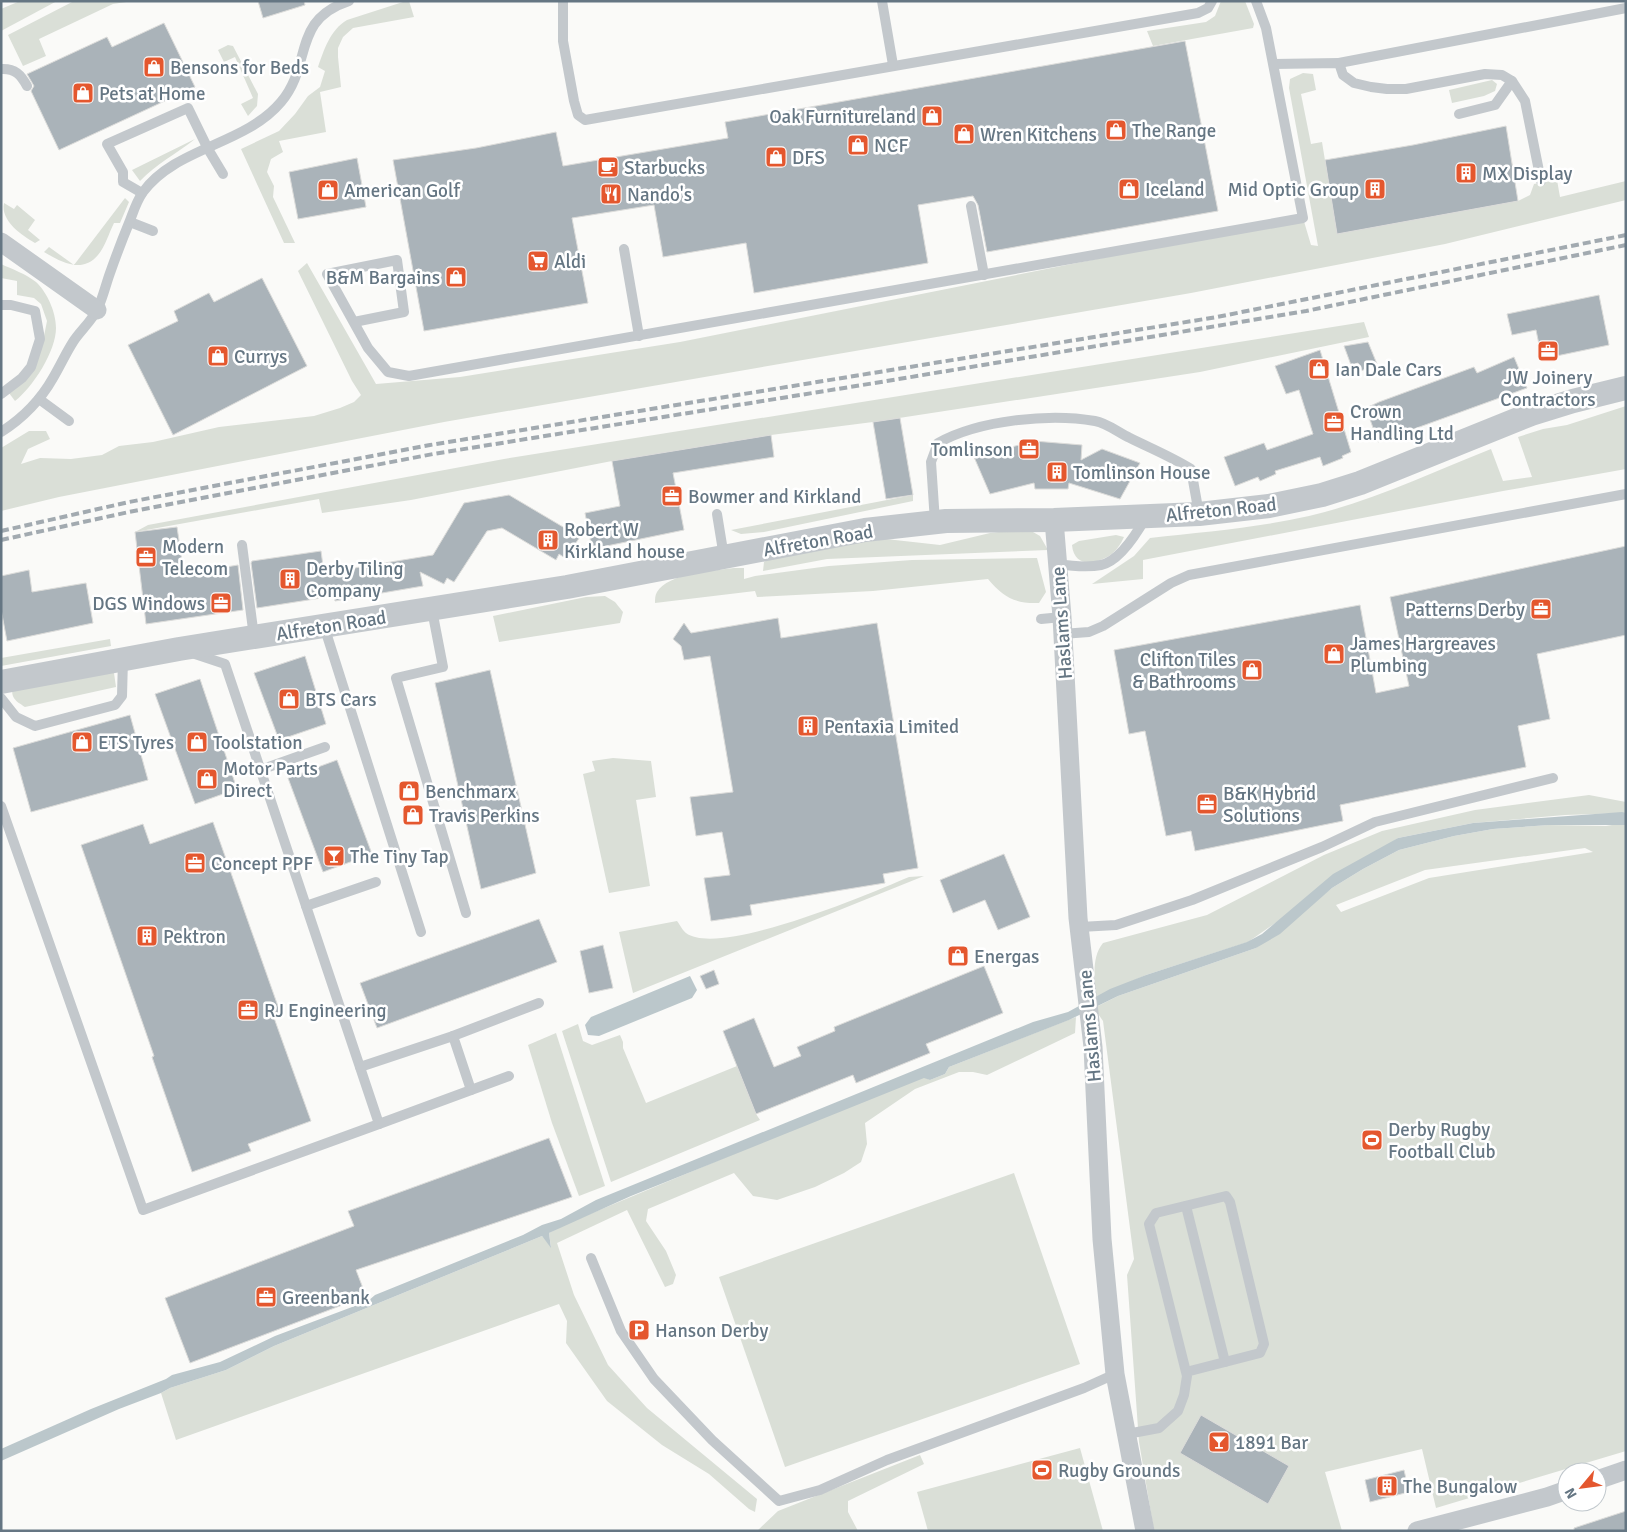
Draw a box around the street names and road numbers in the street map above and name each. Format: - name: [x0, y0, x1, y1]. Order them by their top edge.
- street label: Alfreton Road: [1165, 492, 1278, 528]
- street label: Alfreton Road: [761, 520, 875, 562]
- street label: Haslams Lane: [1046, 566, 1078, 680]
- street label: Alfreton Road: [274, 605, 388, 647]
- street label: Haslams Lane: [1073, 969, 1107, 1083]

